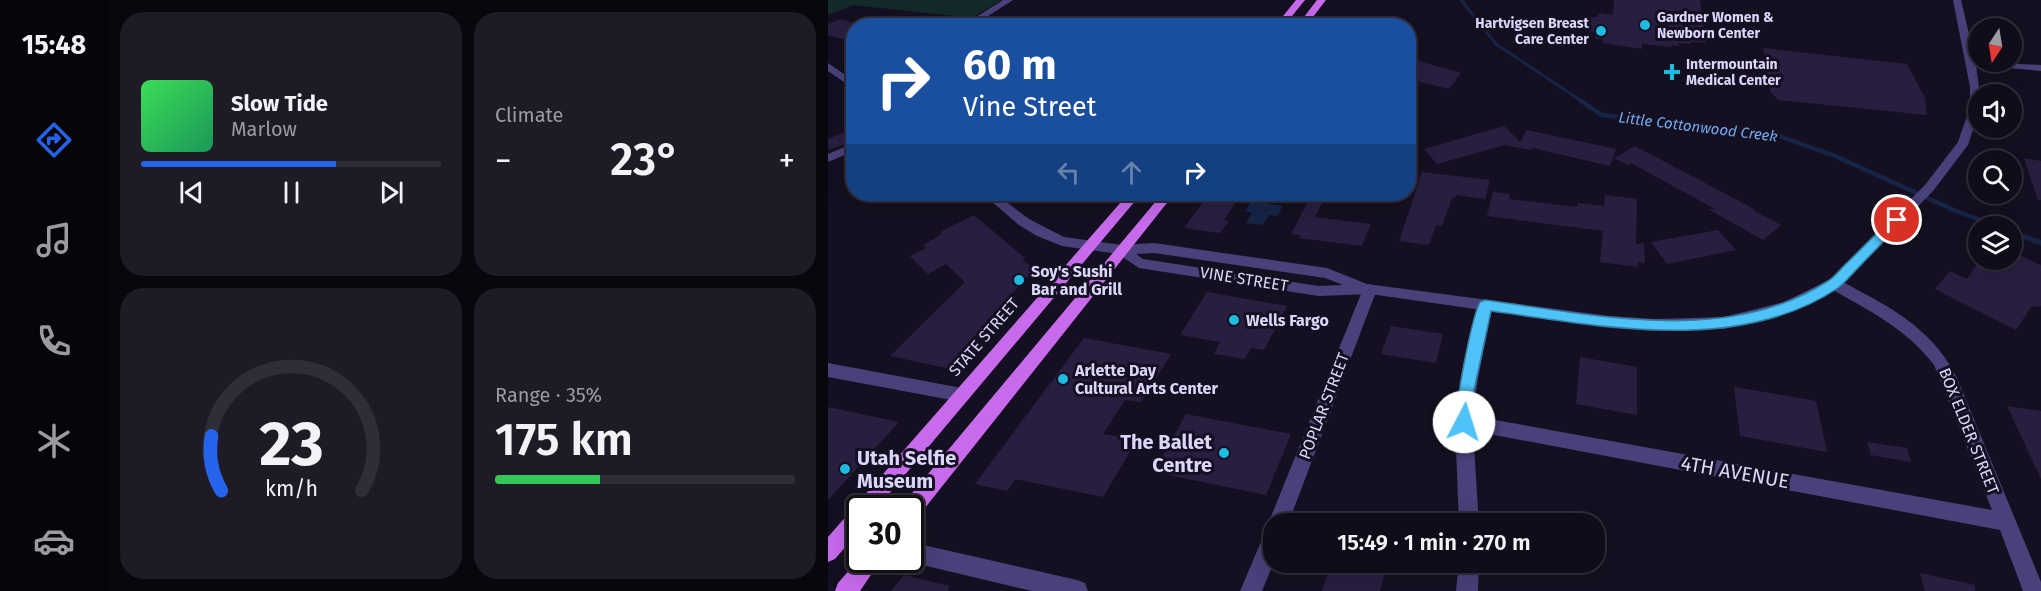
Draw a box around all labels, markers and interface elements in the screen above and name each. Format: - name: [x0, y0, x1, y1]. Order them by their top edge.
- place label: Gardner Women & Newborn Center: [1657, 9, 1774, 42]
- place label: Hartvigsen Breast Care Center: [1475, 15, 1590, 48]
- marker: Gardner Women & Newborn Center: [1638, 18, 1652, 32]
- north arrow: [1968, 18, 2022, 72]
- map controls: [1968, 18, 2022, 270]
- marker: Hartvigsen Breast Care Center: [1594, 24, 1608, 38]
- text: 15:48: [22, 29, 86, 61]
- text: 60 m: [963, 40, 1057, 90]
- icon: right: [864, 42, 942, 120]
- place label: Intermountain Medical Center: [1686, 56, 1781, 89]
- marker: Intermountain Medical Center: [1663, 63, 1681, 81]
- button: sound: [1968, 84, 2022, 138]
- text: Slow Tide: [231, 90, 328, 117]
- text: Vine Street: [963, 91, 1097, 123]
- text: Climate: [495, 103, 563, 127]
- water label: Little Cottonwood Creek: [1617, 108, 1779, 146]
- text: Marlow: [231, 117, 297, 141]
- icon: directions: [33, 119, 75, 161]
- text: 23°: [610, 133, 680, 187]
- text: −: [495, 141, 512, 181]
- text: +: [779, 141, 795, 181]
- button: search: [1968, 150, 2022, 204]
- icon: left: [1052, 156, 1085, 189]
- icon: ahead: [1115, 156, 1148, 189]
- icon: right: [1178, 156, 1211, 189]
- icon: previous: [175, 176, 208, 209]
- icon: pause: [275, 176, 308, 209]
- icon: next: [375, 176, 408, 209]
- pin: [1871, 194, 1922, 245]
- icon: arrive: [1880, 203, 1913, 236]
- button: layers: [1968, 216, 2022, 270]
- icon: music: [33, 219, 75, 261]
- place label: Soy's Sushi Bar and Grill: [1031, 262, 1122, 299]
- street label: VINE STREET: [1199, 263, 1290, 295]
- marker: Soy's Sushi Bar and Grill: [1012, 273, 1026, 287]
- street label: STATE STREET: [945, 294, 1023, 380]
- place label: Wells Fargo: [1246, 311, 1329, 330]
- marker: Wells Fargo: [1227, 313, 1241, 327]
- icon: phone: [33, 320, 75, 362]
- street label: POPLAR STREET: [1295, 349, 1353, 462]
- place label: Arlette Day Cultural Arts Center: [1074, 361, 1218, 398]
- street label: BOX ELDER STREET: [1935, 365, 2003, 498]
- marker: Arlette Day Cultural Arts Center: [1056, 372, 1070, 386]
- text: Range · 35%: [495, 383, 602, 407]
- position arrow: [1432, 390, 1496, 454]
- text: 23: [259, 407, 323, 482]
- text: 175 km: [495, 413, 633, 467]
- icon: climate: [33, 420, 75, 462]
- place label: The Ballet Centre: [1120, 430, 1212, 477]
- place label: Utah Selfie Museum: [857, 446, 956, 493]
- marker: The Ballet Centre: [1217, 446, 1231, 460]
- street label: 4TH AVENUE: [1679, 451, 1791, 493]
- marker: Utah Selfie Museum: [838, 462, 852, 476]
- text: km/h: [264, 476, 318, 502]
- speed limit sign: 30: [846, 495, 924, 573]
- icon: car: [33, 520, 75, 562]
- text: 15:49 · 1 min · 270 m: [1337, 529, 1531, 556]

